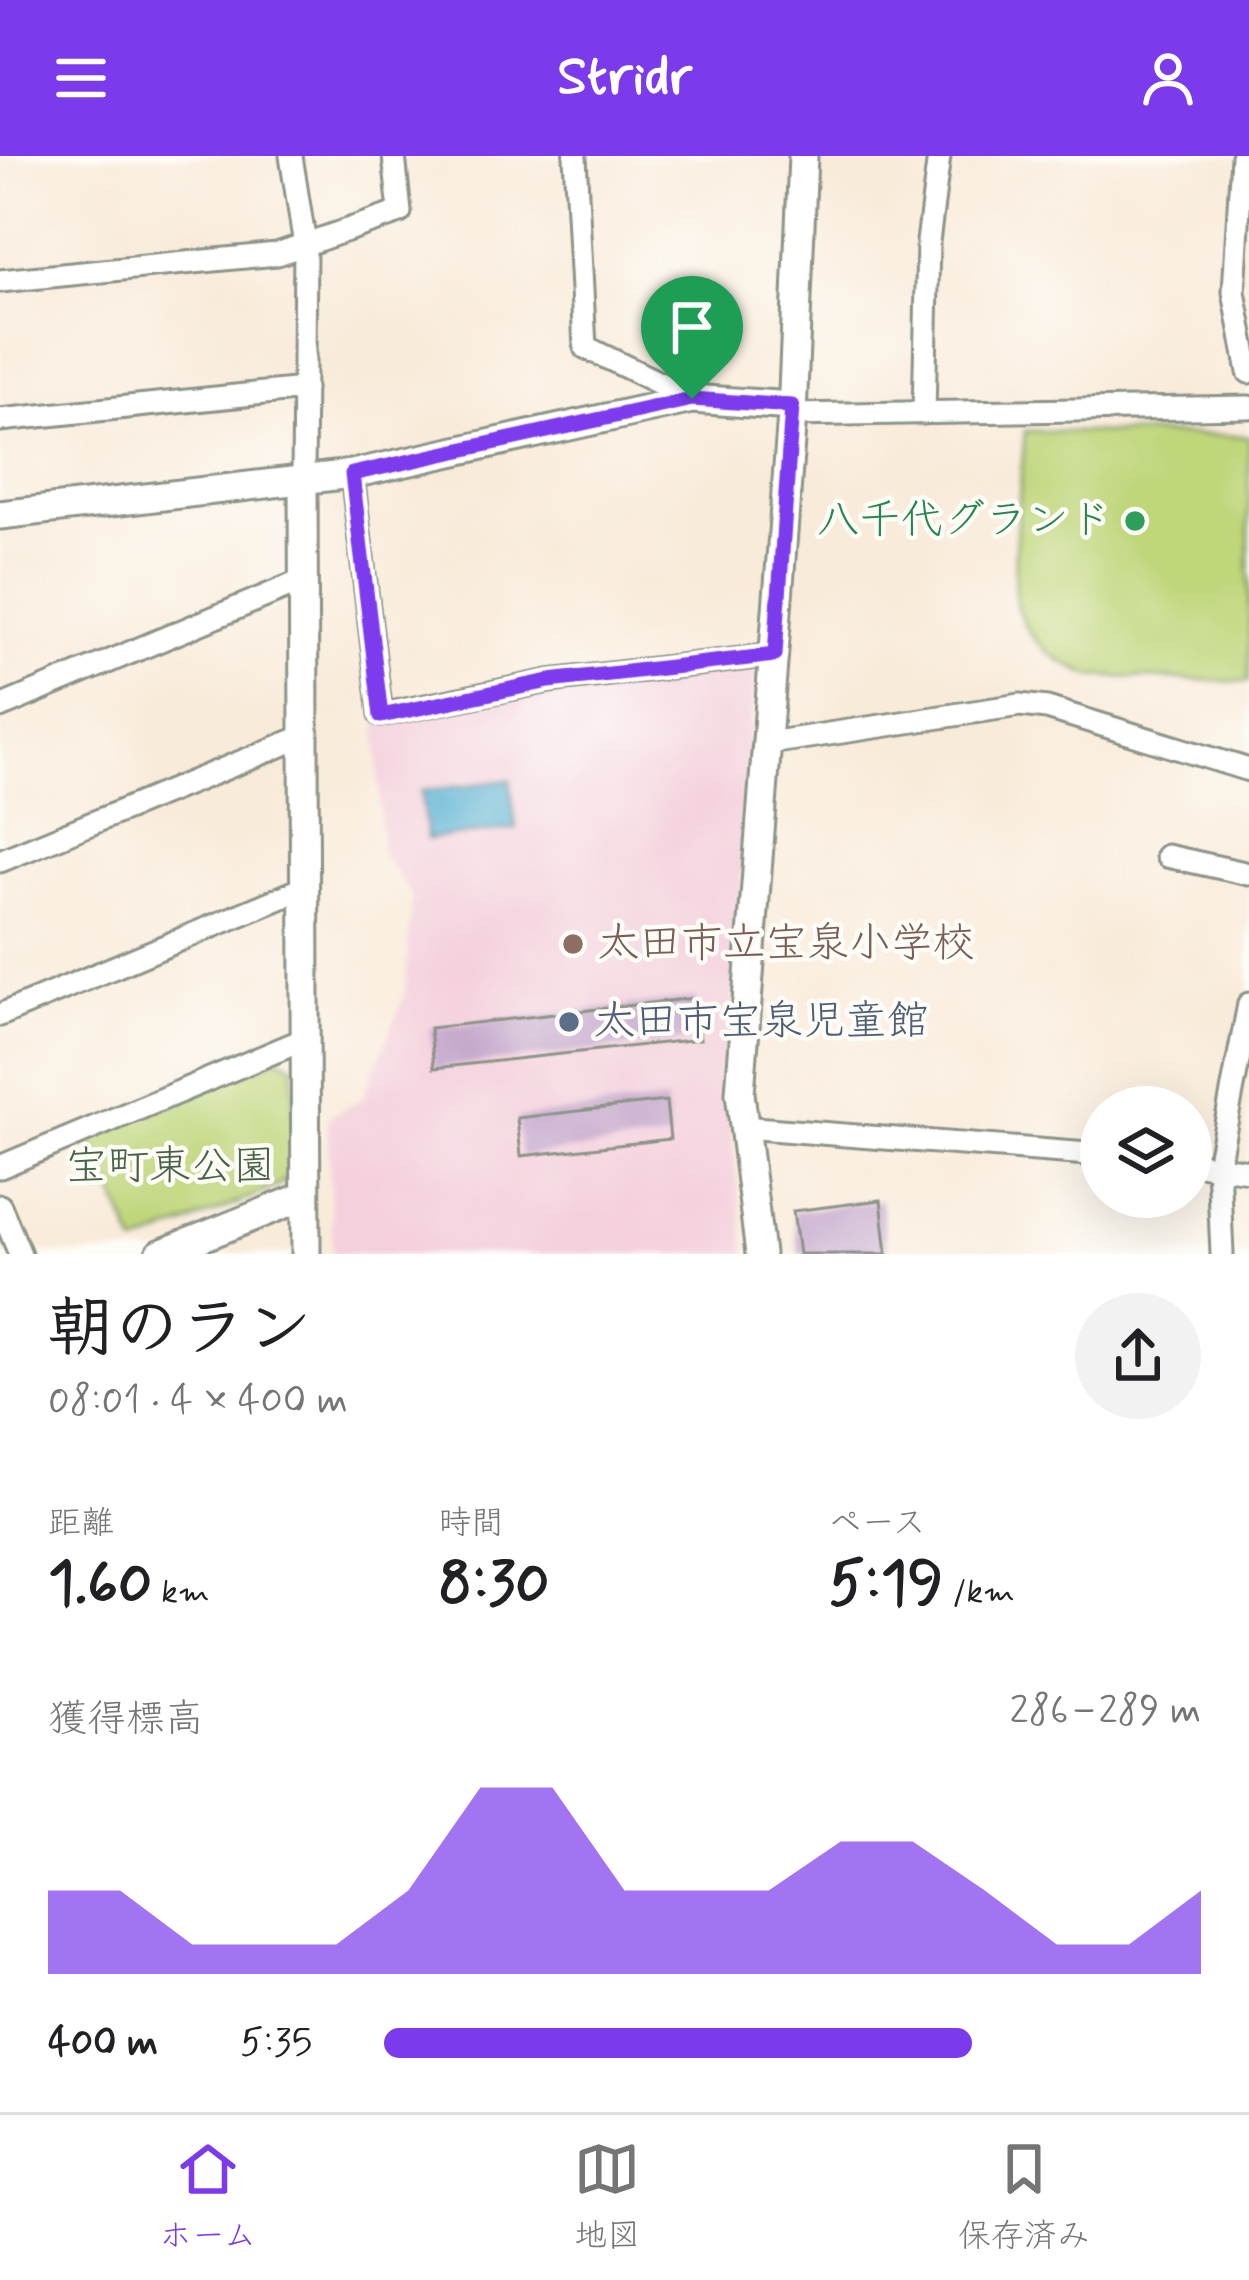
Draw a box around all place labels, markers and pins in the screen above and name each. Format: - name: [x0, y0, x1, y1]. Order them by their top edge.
- pin: [641, 276, 743, 399]
- place label: 八千代グランド: [817, 494, 1111, 549]
- marker: 八千代グランド: [1122, 508, 1148, 534]
- place label: 太田市立宝泉小学校: [597, 917, 975, 972]
- marker: 太田市立宝泉小学校: [560, 931, 586, 957]
- place label: 太田市宝泉児童館: [593, 995, 929, 1050]
- marker: 太田市宝泉児童館: [556, 1009, 582, 1035]

